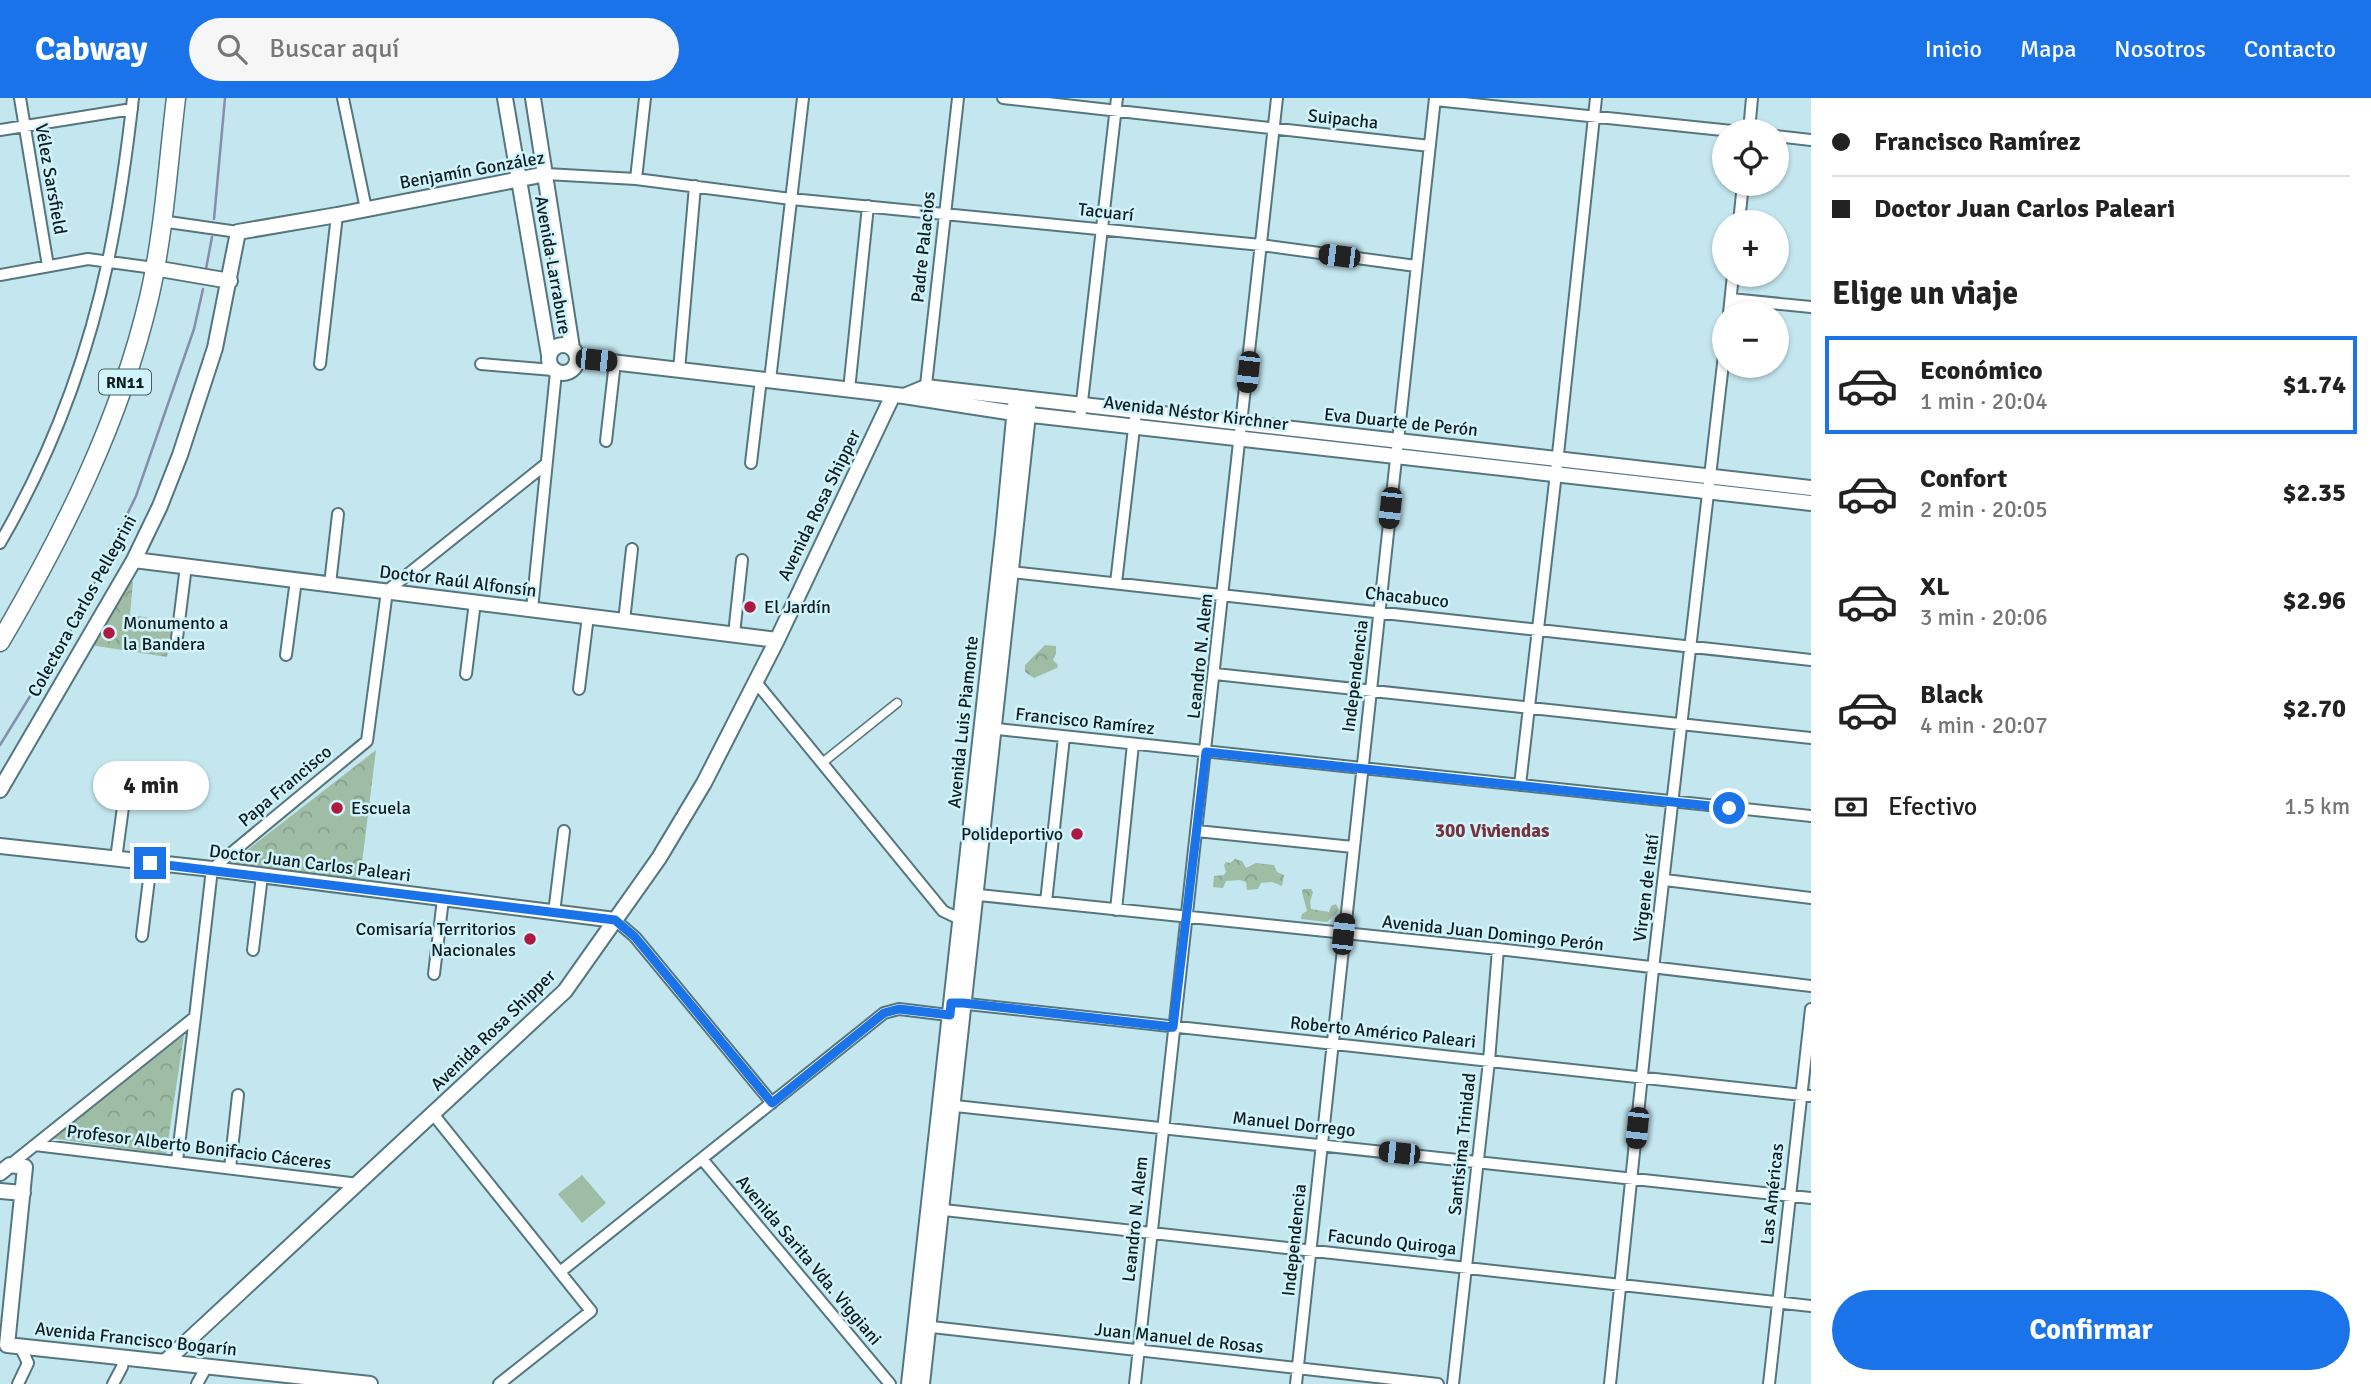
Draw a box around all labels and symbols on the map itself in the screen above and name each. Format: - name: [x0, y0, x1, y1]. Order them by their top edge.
- street label: Suipacha: [1307, 104, 1379, 134]
- street label: Vélez Sarsfield: [30, 122, 72, 236]
- street label: Benjamín González: [398, 146, 546, 194]
- street label: Padre Palacios: [906, 190, 940, 304]
- street label: Avenida Larrabure: [530, 194, 576, 336]
- street label: Tacuarí: [1077, 198, 1135, 226]
- car: [1317, 243, 1362, 269]
- car: [575, 347, 618, 373]
- car: [1236, 350, 1261, 394]
- road number: RN11: [99, 370, 151, 394]
- street label: Avenida Néstor Kirchner: [1102, 391, 1290, 435]
- street label: Eva Duarte de Perón: [1323, 403, 1479, 441]
- street label: Avenida Rosa Shipper: [773, 426, 865, 584]
- car: [1378, 486, 1403, 530]
- street label: Colectora Carlos Pellegrini: [23, 511, 141, 701]
- street label: Doctor Raúl Alfonsín: [378, 560, 538, 602]
- street label: Chacabuco: [1364, 582, 1450, 612]
- street label: Leandro N. Alem: [1182, 592, 1218, 720]
- place label: El Jardín: [764, 596, 831, 618]
- marker: El Jardín: [742, 599, 758, 615]
- place label: Monumento a la Bandera: [123, 612, 228, 655]
- street label: Independencia: [1337, 619, 1373, 733]
- marker: Monumento a la Bandera: [101, 625, 117, 641]
- street label: Avenida Luis Piamonte: [943, 635, 983, 809]
- street label: Francisco Ramírez: [1014, 703, 1156, 739]
- street label: Papa Francisco: [234, 741, 336, 831]
- callout: 4 min: [92, 762, 208, 810]
- route start: [1713, 792, 1745, 824]
- place label: Escuela: [351, 797, 411, 819]
- marker: Escuela: [329, 800, 345, 816]
- district label: 300 Viviendas: [1435, 819, 1549, 843]
- place label: Polideportivo: [961, 823, 1063, 845]
- marker: Polideportivo: [1069, 826, 1085, 842]
- street label: Virgen de Itatí: [1628, 833, 1664, 943]
- street label: Doctor Juan Carlos Paleari: [208, 840, 412, 886]
- route end: [134, 847, 166, 879]
- street label: Avenida Juan Domingo Perón: [1381, 910, 1605, 956]
- car: [1331, 912, 1356, 956]
- place label: Comisaría Territorios Nacionales: [356, 918, 516, 961]
- marker: Comisaría Territorios Nacionales: [522, 931, 538, 947]
- street label: Avenida Rosa Shipper: [426, 964, 560, 1095]
- street label: Roberto Américo Paleari: [1289, 1011, 1477, 1053]
- street label: Santisima Trinidad: [1444, 1072, 1480, 1216]
- car: [1625, 1106, 1650, 1150]
- street label: Manuel Dorrego: [1232, 1107, 1356, 1141]
- street label: Profesor Alberto Bonifacio Cáceres: [65, 1120, 333, 1174]
- car: [1378, 1140, 1421, 1166]
- street label: Las Américas: [1756, 1142, 1788, 1246]
- street label: Leandro N. Alem: [1117, 1155, 1153, 1283]
- street label: Avenida Sarita Vda. Viggiani: [732, 1171, 886, 1349]
- street label: Independencia: [1277, 1183, 1311, 1297]
- street label: Facundo Quiroga: [1326, 1224, 1458, 1260]
- street label: Avenida Francisco Bogarín: [34, 1317, 238, 1361]
- street label: Juan Manuel de Rosas: [1093, 1318, 1265, 1358]

